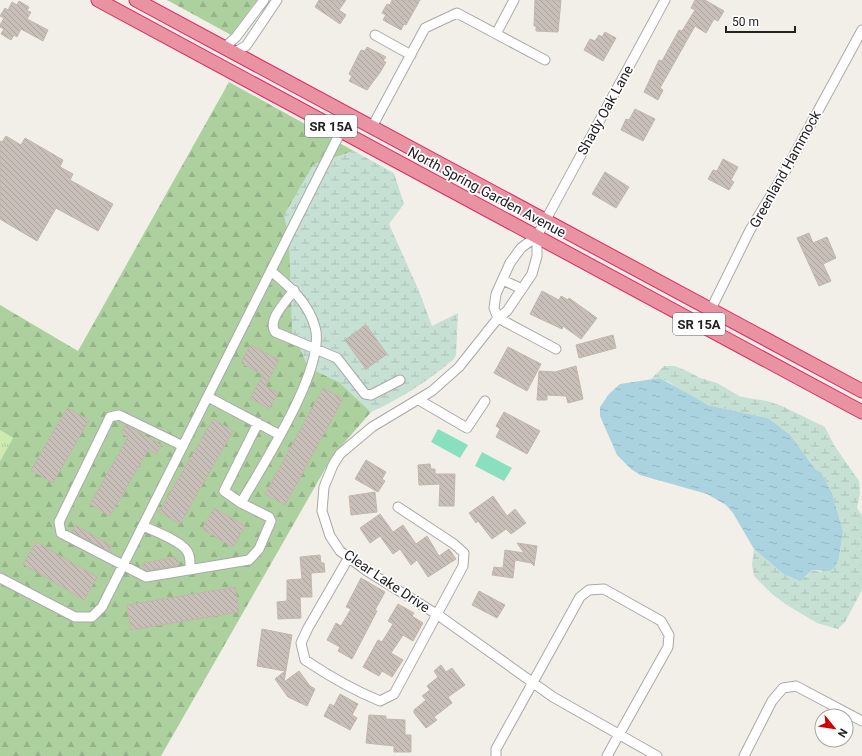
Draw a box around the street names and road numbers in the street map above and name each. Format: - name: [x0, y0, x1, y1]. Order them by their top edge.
- street label: Shady Oak Lane: [574, 62, 636, 158]
- street label: Greenland Hammock: [746, 107, 824, 230]
- road number: SR 15A: [305, 115, 357, 137]
- street label: North Spring Garden Avenue: [405, 144, 569, 240]
- road number: SR 15A: [673, 313, 725, 335]
- street label: Clear Lake Drive: [341, 546, 433, 616]

